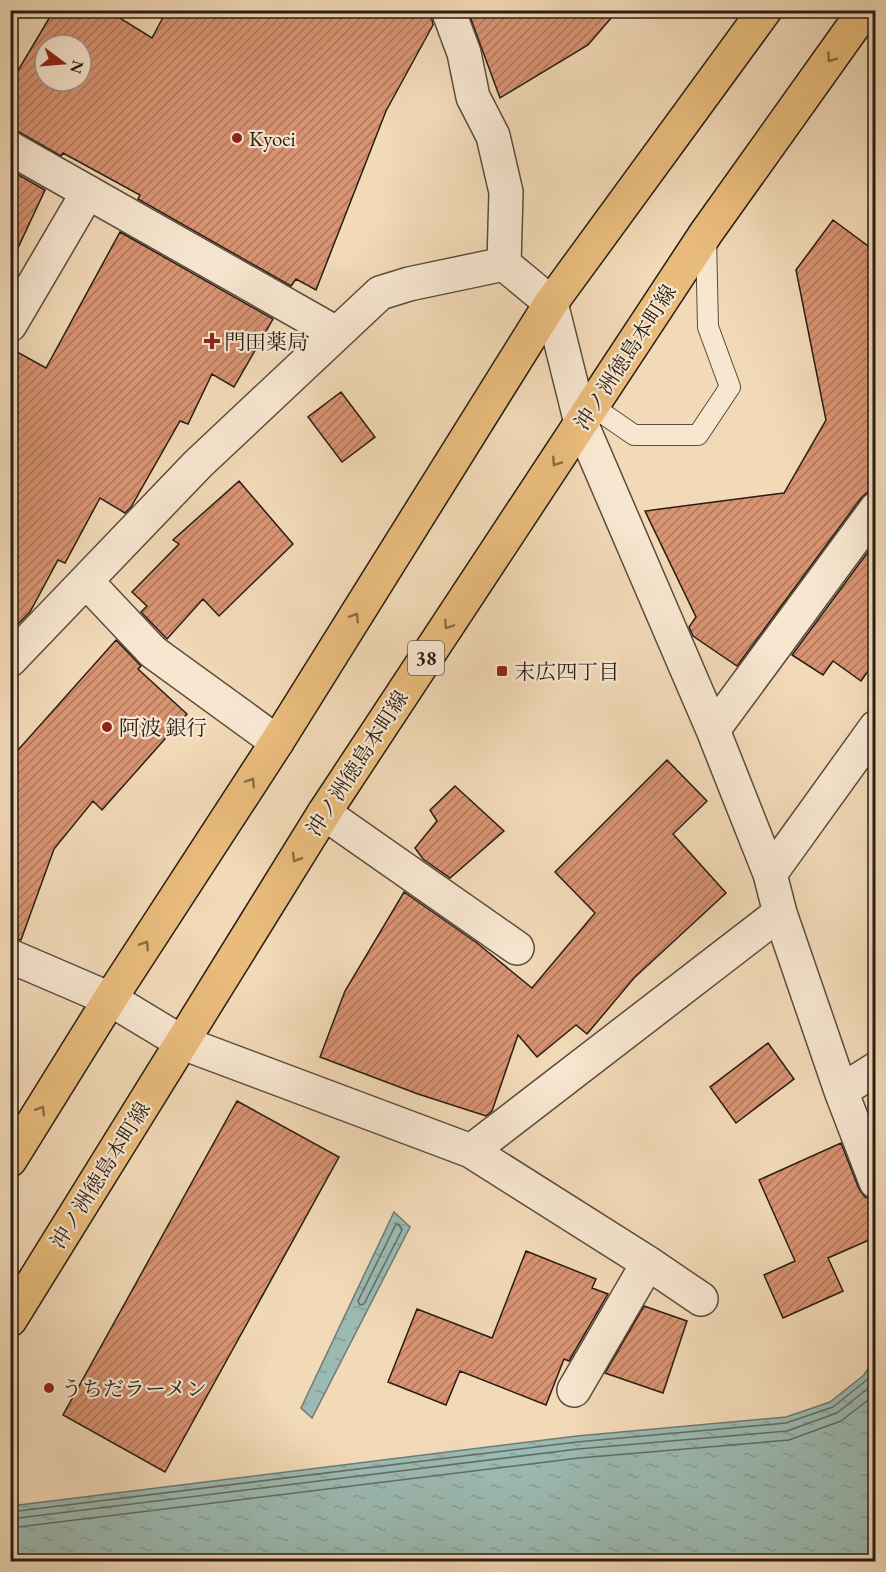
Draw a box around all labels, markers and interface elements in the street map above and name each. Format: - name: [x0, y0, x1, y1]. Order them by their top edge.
- north arrow: [33, 33, 93, 93]
- one-way arrow: [827, 52, 838, 63]
- text: N: [65, 58, 89, 76]
- place label: Kyoei: [249, 125, 296, 152]
- marker: Kyoei: [230, 131, 244, 145]
- street label: 沖ノ洲徳島本町線: [568, 279, 682, 435]
- place label: 門田薬局: [224, 328, 308, 355]
- marker: 門田薬局: [205, 334, 219, 348]
- one-way arrow: [552, 455, 563, 466]
- one-way arrow: [348, 613, 360, 623]
- one-way arrow: [444, 618, 455, 629]
- road number: 38: [408, 641, 444, 675]
- place label: 末広四丁目: [514, 658, 619, 685]
- marker: 末広四丁目: [495, 664, 509, 678]
- street label: 沖ノ洲徳島本町線: [300, 685, 414, 841]
- place label: 阿波 銀行: [119, 714, 207, 741]
- marker: 阿波 銀行: [100, 720, 114, 734]
- one-way arrow: [244, 778, 255, 789]
- one-way arrow: [291, 852, 303, 862]
- one-way arrow: [138, 941, 149, 952]
- street label: 沖ノ洲徳島本町線: [44, 1097, 156, 1253]
- one-way arrow: [34, 1106, 45, 1117]
- place label: うちだラーメン: [61, 1375, 207, 1402]
- marker: うちだラーメン: [42, 1381, 56, 1395]

